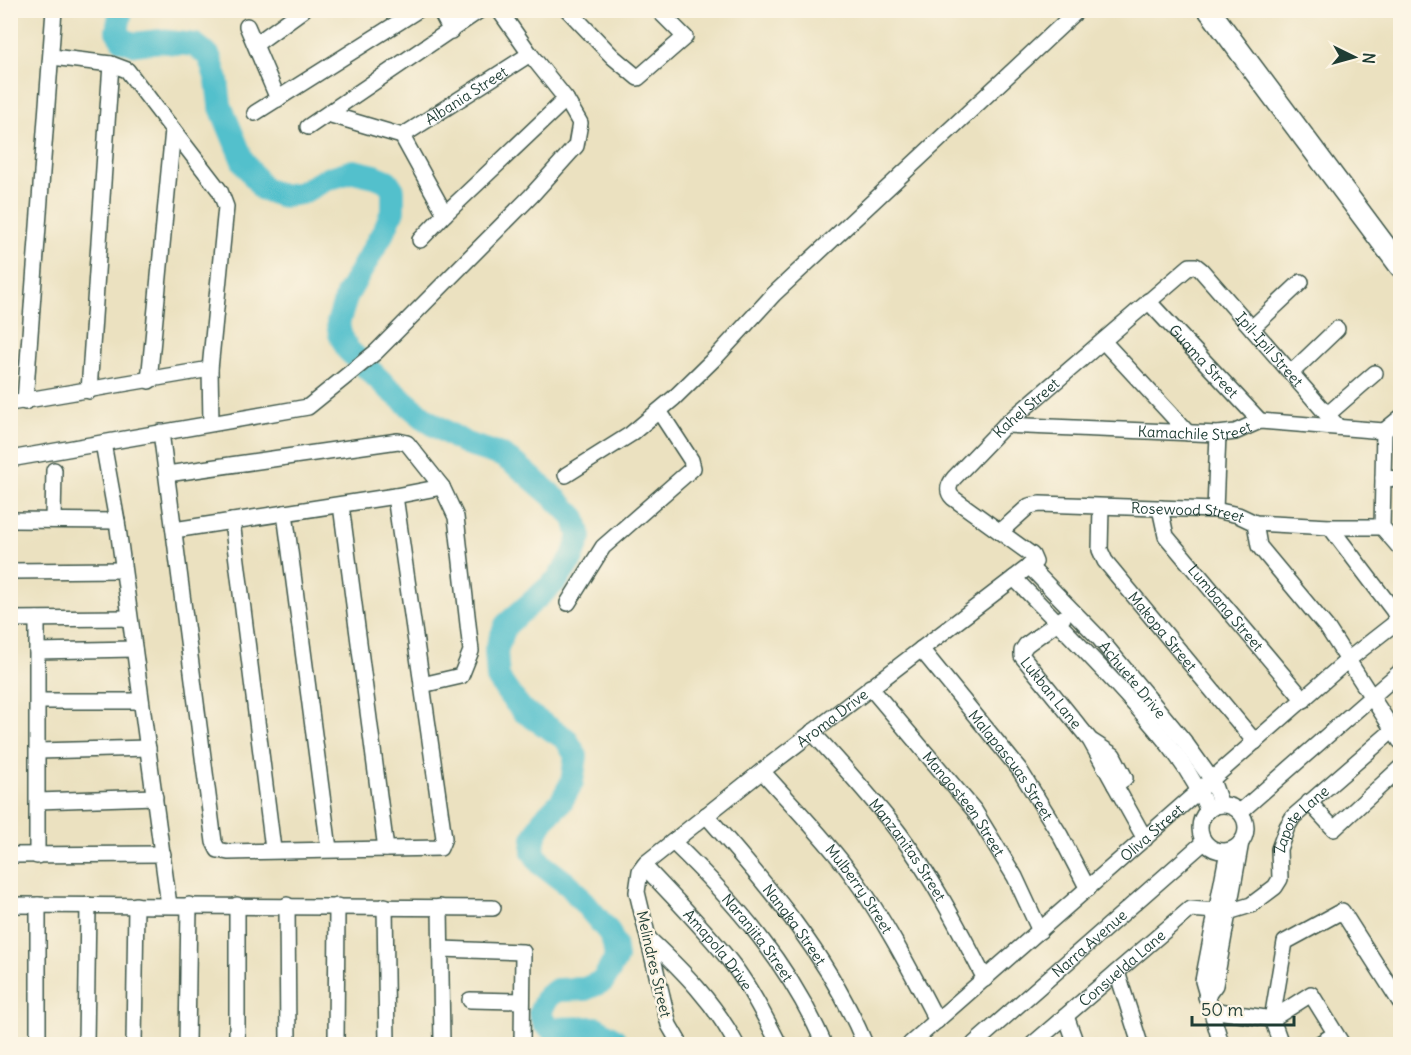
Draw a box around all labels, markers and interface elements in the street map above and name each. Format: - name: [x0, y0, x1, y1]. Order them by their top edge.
- north arrow: [1324, 27, 1384, 87]
- text: N: [1358, 52, 1379, 65]
- street label: Albania Street: [421, 62, 511, 128]
- street label: Ipil-Ipil Street: [1232, 308, 1308, 390]
- street label: Guama Street: [1165, 320, 1243, 402]
- street label: Kahel Street: [989, 374, 1063, 441]
- street label: Kamachile Street: [1137, 417, 1254, 444]
- street label: Rosewood Street: [1131, 498, 1248, 526]
- street label: Lumbang Street: [1184, 560, 1268, 655]
- street label: Makopa Street: [1125, 587, 1201, 675]
- street label: Achuete Drive: [1096, 637, 1171, 722]
- street label: Lukban Lane: [1017, 653, 1086, 732]
- street label: Aroma Drive: [792, 684, 871, 751]
- street label: Malapascuas Street: [965, 706, 1058, 823]
- street label: Mangosteen Street: [919, 747, 1009, 859]
- street label: Zapote Lane: [1269, 781, 1333, 854]
- street label: Manzanitas Street: [866, 794, 950, 904]
- street label: Oliva Street: [1116, 800, 1187, 865]
- street label: Mulberry Street: [822, 840, 897, 937]
- street label: Nangka Street: [759, 880, 831, 968]
- street label: Naranjita Street: [718, 889, 798, 985]
- street label: Amapola Drive: [680, 905, 757, 994]
- street label: Narra Avenue: [1048, 905, 1130, 981]
- street label: Melindres Street: [633, 909, 675, 1019]
- street label: Consuelda Lane: [1074, 925, 1169, 1010]
- scale bar: [1192, 989, 1294, 1027]
- text: 50 m: [1201, 998, 1243, 1021]

